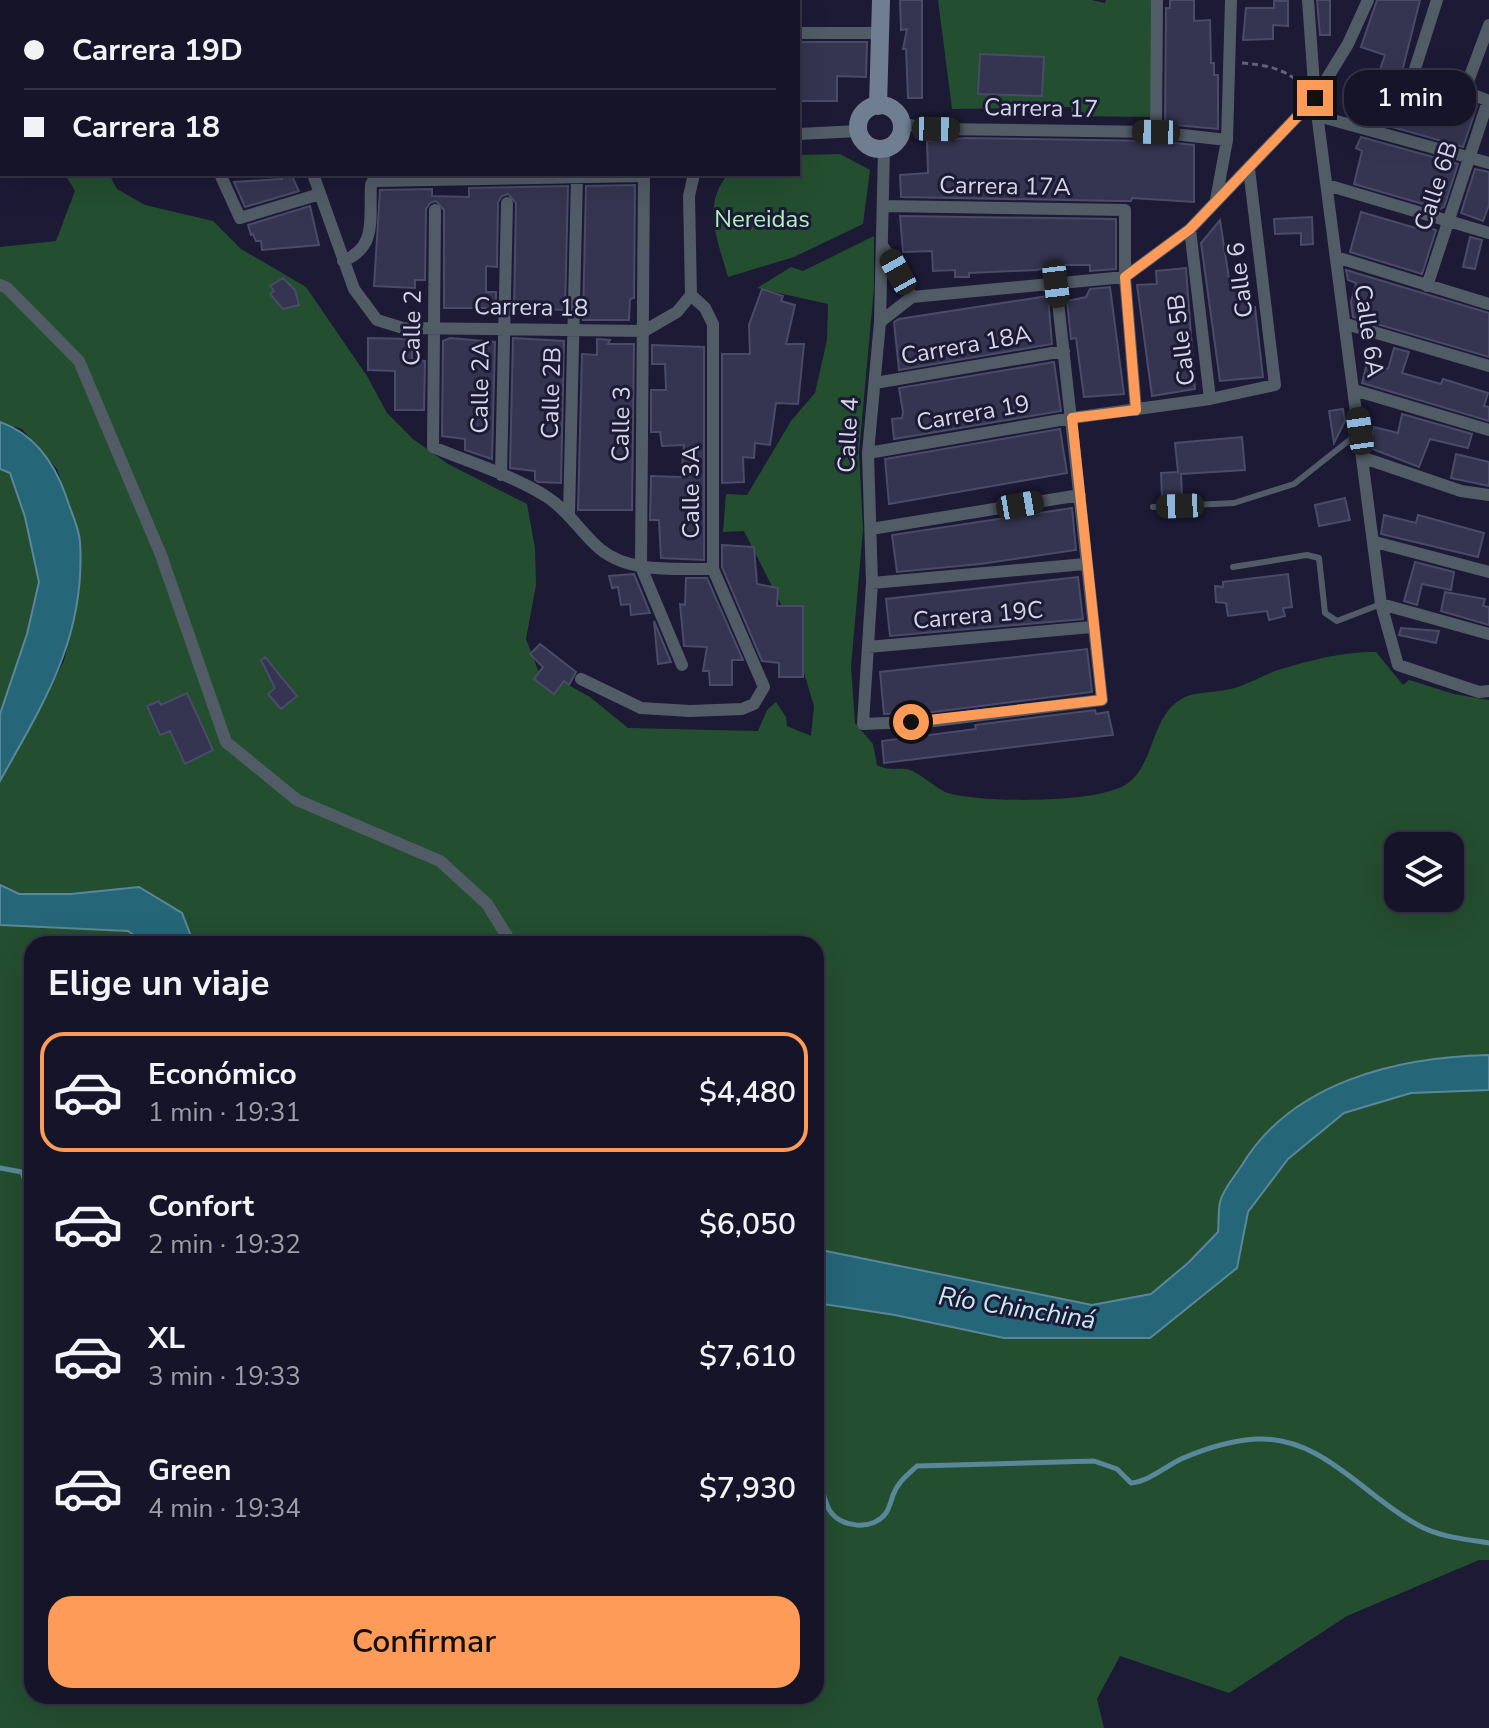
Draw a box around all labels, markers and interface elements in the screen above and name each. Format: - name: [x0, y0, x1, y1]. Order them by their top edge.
- text: Carrera 19D: [72, 30, 243, 71]
- callout: 1 min: [1343, 70, 1475, 126]
- route end: [1297, 80, 1333, 116]
- text: 1 min: [1377, 80, 1443, 115]
- street label: Carrera 17: [984, 91, 1098, 125]
- text: Carrera 18: [72, 107, 220, 148]
- car: [912, 117, 960, 141]
- car: [1132, 120, 1180, 144]
- street label: Calle 6B: [1407, 137, 1465, 235]
- street label: Carrera 17A: [939, 169, 1072, 203]
- park label: Nereidas: [714, 203, 810, 235]
- street label: Calle 6: [1219, 240, 1261, 320]
- car: [876, 245, 920, 299]
- car: [1041, 259, 1071, 309]
- street label: Calle 6A: [1347, 283, 1391, 380]
- street label: Calle 2: [395, 290, 429, 366]
- street label: Carrera 18: [474, 290, 588, 324]
- street label: Calle 5B: [1160, 292, 1202, 388]
- street label: Carrera 18A: [898, 318, 1034, 372]
- street label: Calle 2A: [463, 340, 497, 434]
- street label: Calle 2B: [533, 346, 569, 440]
- street label: Calle 3: [604, 386, 638, 462]
- street label: Carrera 19: [914, 387, 1032, 439]
- street label: Calle 4: [830, 396, 866, 474]
- car: [1345, 406, 1375, 456]
- street label: Calle 3A: [675, 445, 707, 539]
- car: [994, 489, 1046, 521]
- car: [1156, 493, 1204, 519]
- street label: Carrera 19C: [912, 593, 1044, 637]
- route start: [893, 704, 929, 740]
- map controls: [1384, 832, 1464, 912]
- button: layers: [1384, 832, 1464, 912]
- text: Elige un viaje: [48, 959, 269, 1008]
- text: Económico: [148, 1054, 297, 1095]
- icon: car: [52, 1056, 124, 1128]
- text: $4,480: [699, 1072, 796, 1113]
- text: 1 min · 19:31: [148, 1095, 301, 1130]
- text: Confort: [148, 1186, 254, 1227]
- icon: car: [52, 1188, 124, 1260]
- text: $6,050: [699, 1204, 796, 1245]
- text: 2 min · 19:32: [148, 1227, 301, 1262]
- water label: Río Chinchiná: [936, 1278, 1098, 1338]
- text: XL: [148, 1318, 185, 1359]
- icon: car: [52, 1320, 124, 1392]
- text: $7,610: [699, 1336, 796, 1377]
- text: 3 min · 19:33: [148, 1359, 301, 1394]
- text: Green: [148, 1450, 232, 1491]
- icon: car: [52, 1452, 124, 1524]
- text: $7,930: [699, 1468, 796, 1509]
- text: 4 min · 19:34: [148, 1491, 301, 1526]
- button: Confirmar: [48, 1596, 800, 1688]

